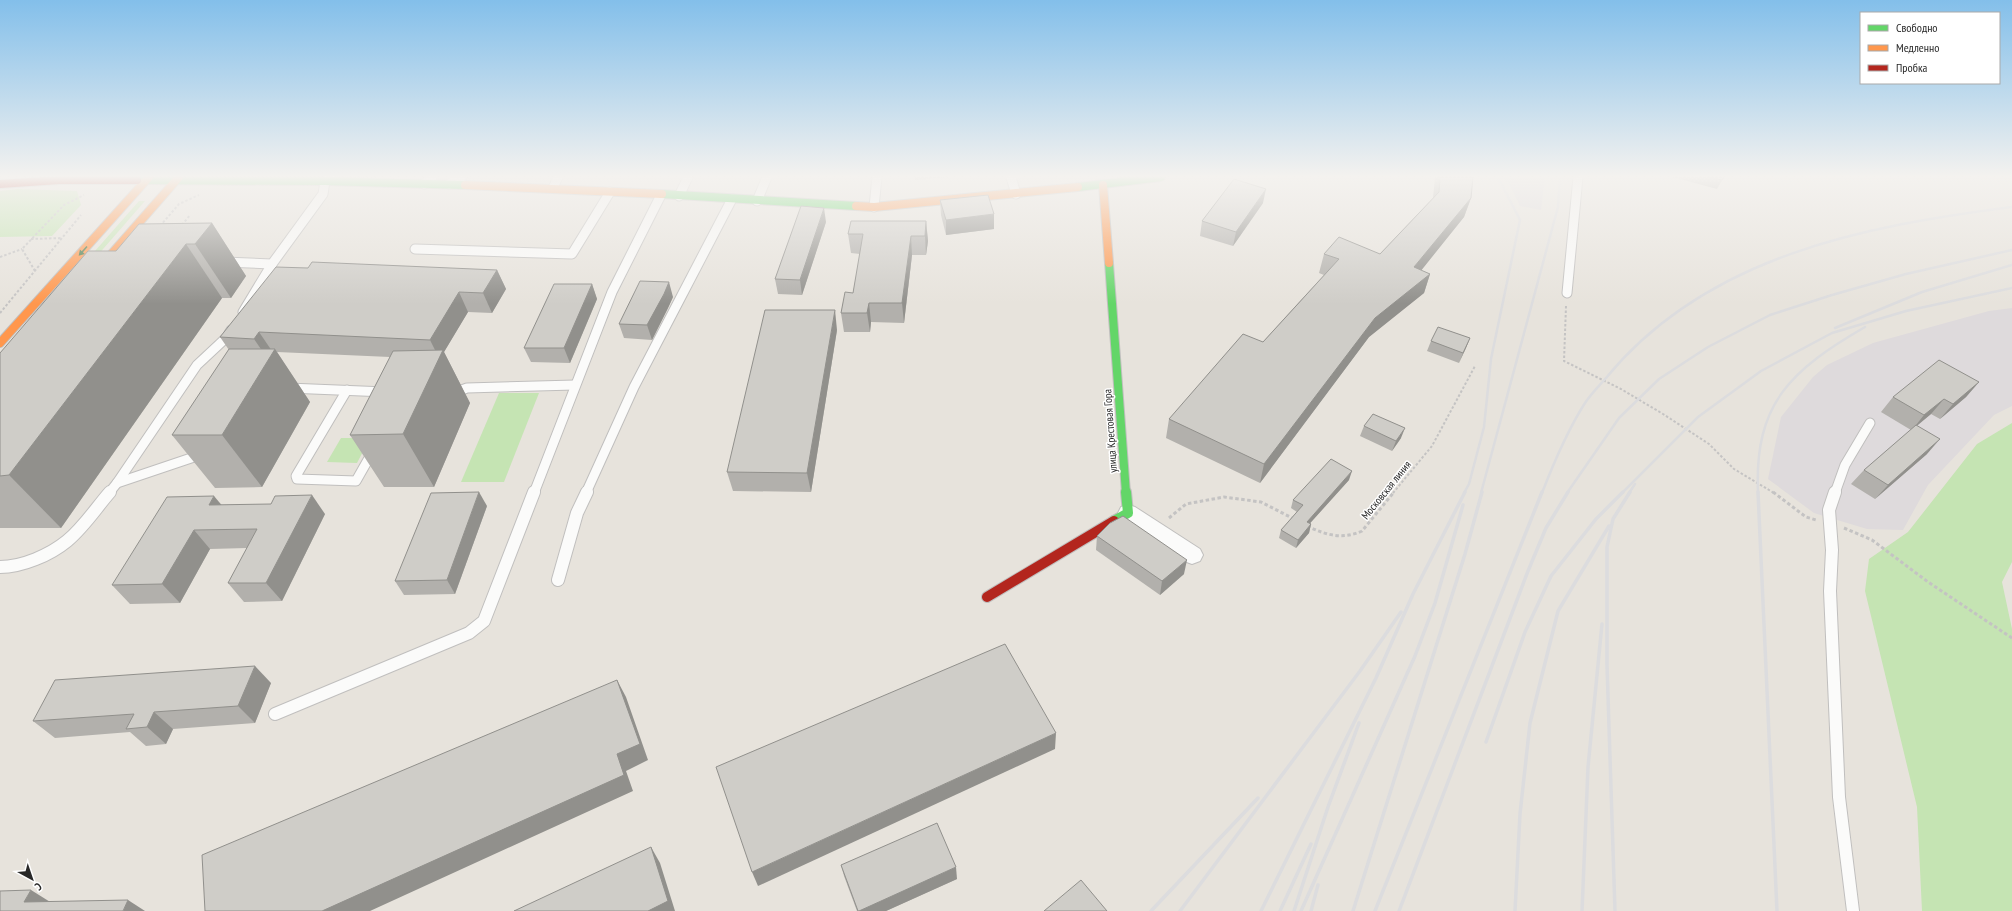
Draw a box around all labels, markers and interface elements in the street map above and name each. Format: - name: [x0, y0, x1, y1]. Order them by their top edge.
- legend: [1860, 12, 2000, 84]
- text: Свободно: [1896, 20, 1938, 35]
- text: Медленно: [1896, 40, 1939, 55]
- text: Пробка: [1896, 60, 1928, 75]
- one-way arrow: [79, 246, 88, 255]
- street label: улица Крестовая Гора: [1100, 389, 1120, 473]
- street label: Московская линия: [1358, 458, 1414, 522]
- north arrow: [12, 859, 52, 899]
- text: С: [32, 880, 45, 894]

